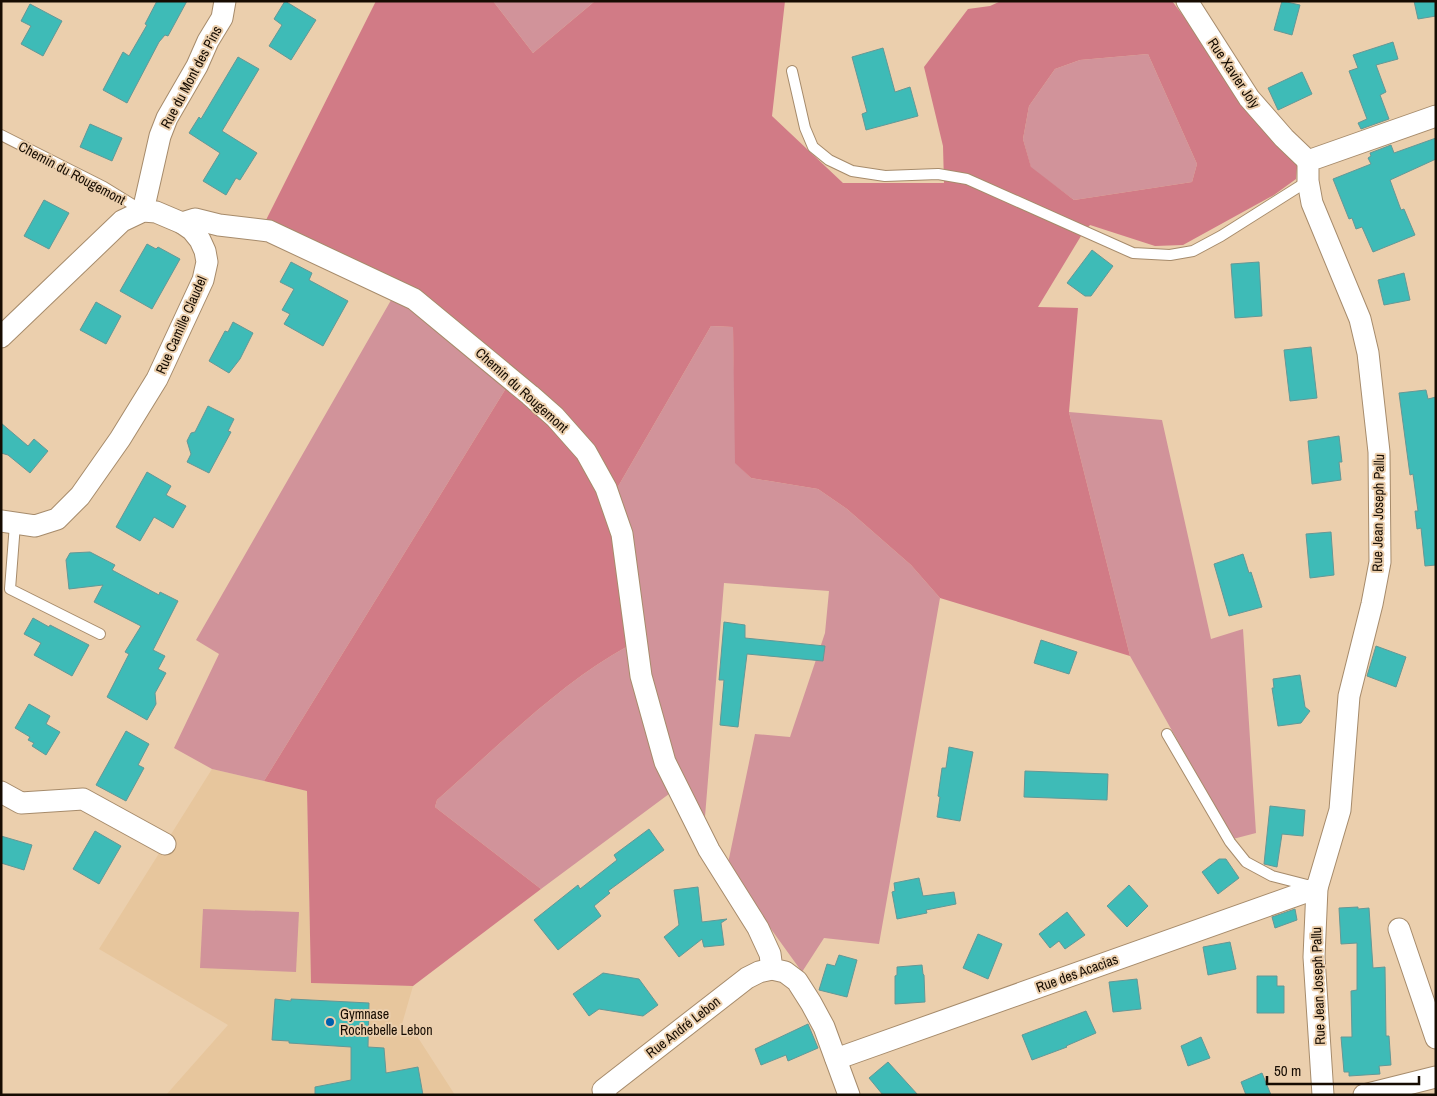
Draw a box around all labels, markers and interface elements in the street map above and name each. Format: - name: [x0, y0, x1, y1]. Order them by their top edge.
- street label: Rue du Mont des Pins: [156, 22, 226, 131]
- street label: Rue Xavier Joly: [1204, 34, 1264, 112]
- street label: Chemin du Rougemont: [15, 137, 129, 209]
- street label: Rue Camille Claudel: [151, 273, 211, 377]
- street label: Chemin du Rougemont: [472, 344, 572, 436]
- street label: Rue Jean Joseph Pallu: [1368, 454, 1388, 572]
- street label: Rue Jean Joseph Pallu: [1307, 927, 1329, 1045]
- street label: Rue des Acacias: [1033, 950, 1121, 996]
- street label: Rue André Lebon: [642, 992, 724, 1062]
- place label: Gymnase Rochebelle Lebon: [340, 1005, 433, 1039]
- marker: Gymnase Rochebelle Lebon: [324, 1016, 336, 1028]
- scale bar: [1267, 1054, 1420, 1086]
- text: 50 m: [1274, 1060, 1301, 1081]

